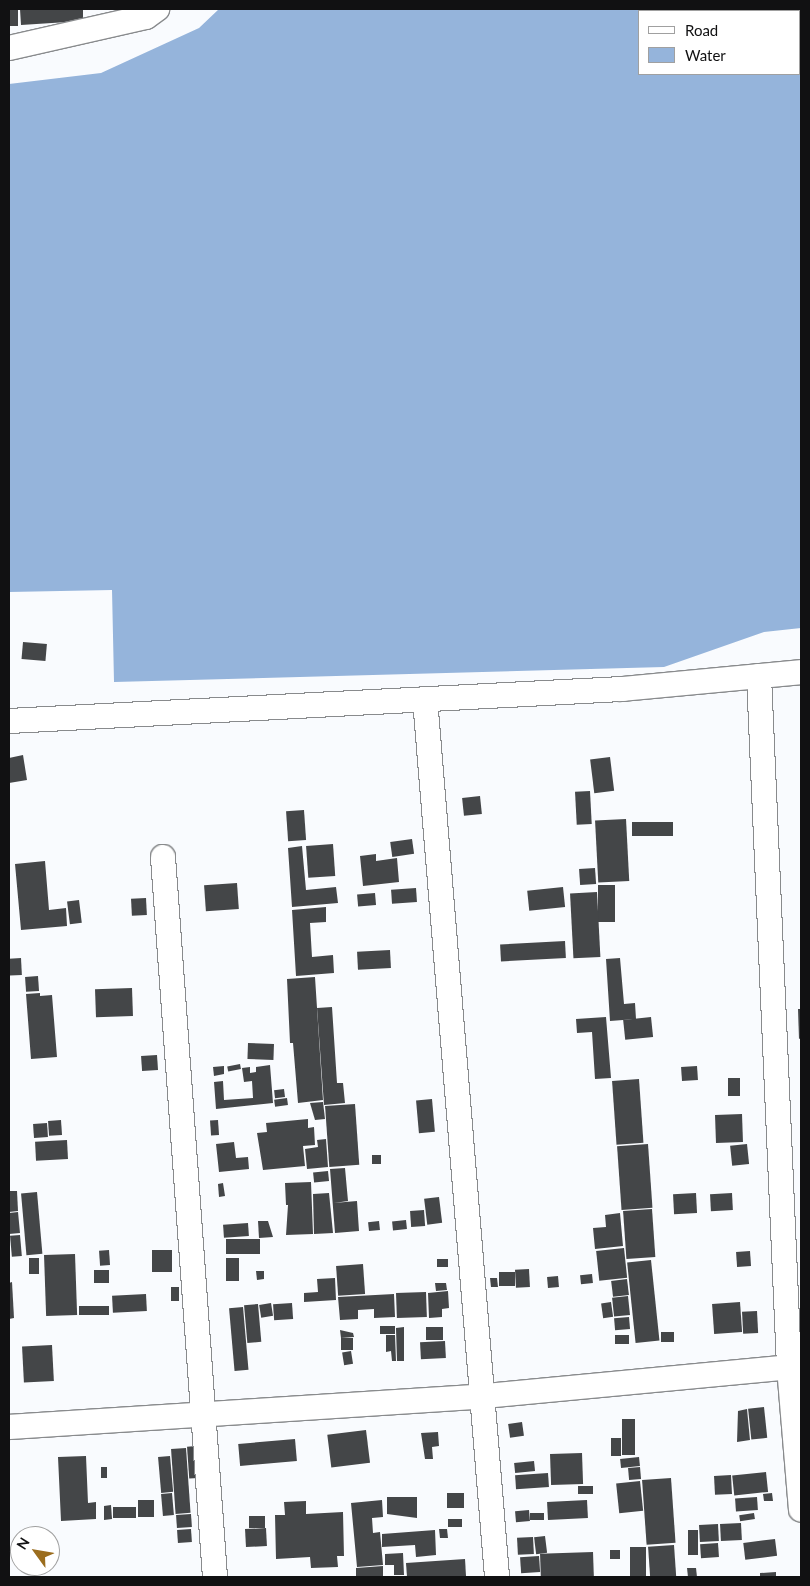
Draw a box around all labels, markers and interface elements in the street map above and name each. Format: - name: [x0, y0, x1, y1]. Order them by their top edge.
- legend: [638, 10, 800, 75]
- text: Road: [685, 21, 718, 39]
- text: Water: [685, 46, 726, 64]
- north arrow: [10, 1526, 60, 1576]
- text: N: [13, 1534, 33, 1552]

